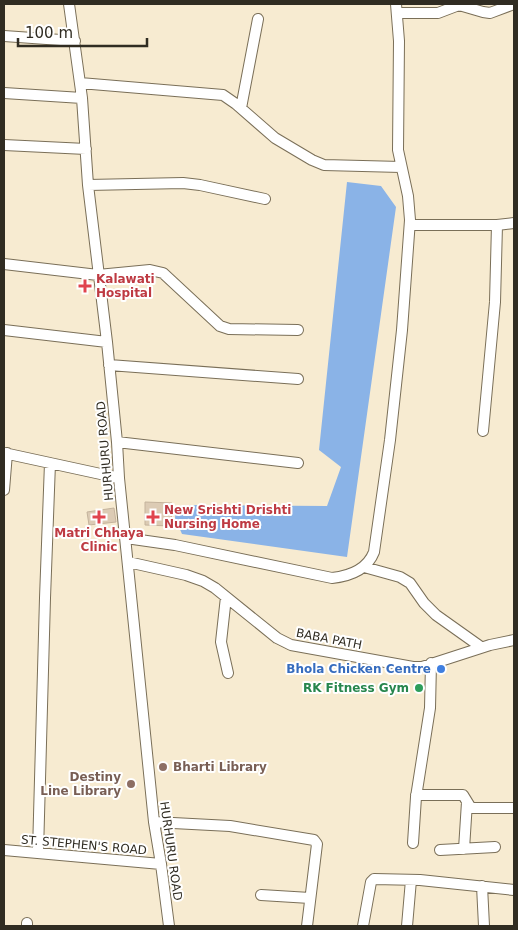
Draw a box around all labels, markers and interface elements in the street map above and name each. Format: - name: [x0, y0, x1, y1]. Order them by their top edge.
- scale bar: [18, 15, 146, 47]
- text: 100 m: [25, 24, 73, 42]
- place label: Kalawati Hospital: [96, 272, 155, 300]
- marker: Kalawati Hospital: [78, 279, 92, 293]
- street label: HURHURU ROAD: [94, 401, 116, 501]
- place label: New Srishti Drishti Nursing Home: [164, 503, 291, 531]
- marker: Matri Chhaya Clinic: [92, 510, 106, 524]
- marker: New Srishti Drishti Nursing Home: [146, 510, 160, 524]
- place label: Matri Chhaya Clinic: [54, 526, 144, 554]
- street label: BABA PATH: [295, 626, 363, 652]
- place label: Bhola Chicken Centre: [286, 662, 431, 676]
- marker: Bhola Chicken Centre: [435, 663, 447, 675]
- place label: RK Fitness Gym: [303, 681, 409, 695]
- marker: RK Fitness Gym: [413, 682, 425, 694]
- place label: Bharti Library: [173, 760, 267, 774]
- marker: Bharti Library: [157, 761, 169, 773]
- place label: Destiny Line Library: [40, 770, 121, 798]
- marker: Destiny Line Library: [125, 778, 137, 790]
- street label: HURHURU ROAD: [157, 801, 185, 901]
- street label: ST. STEPHEN'S ROAD: [20, 833, 148, 857]

